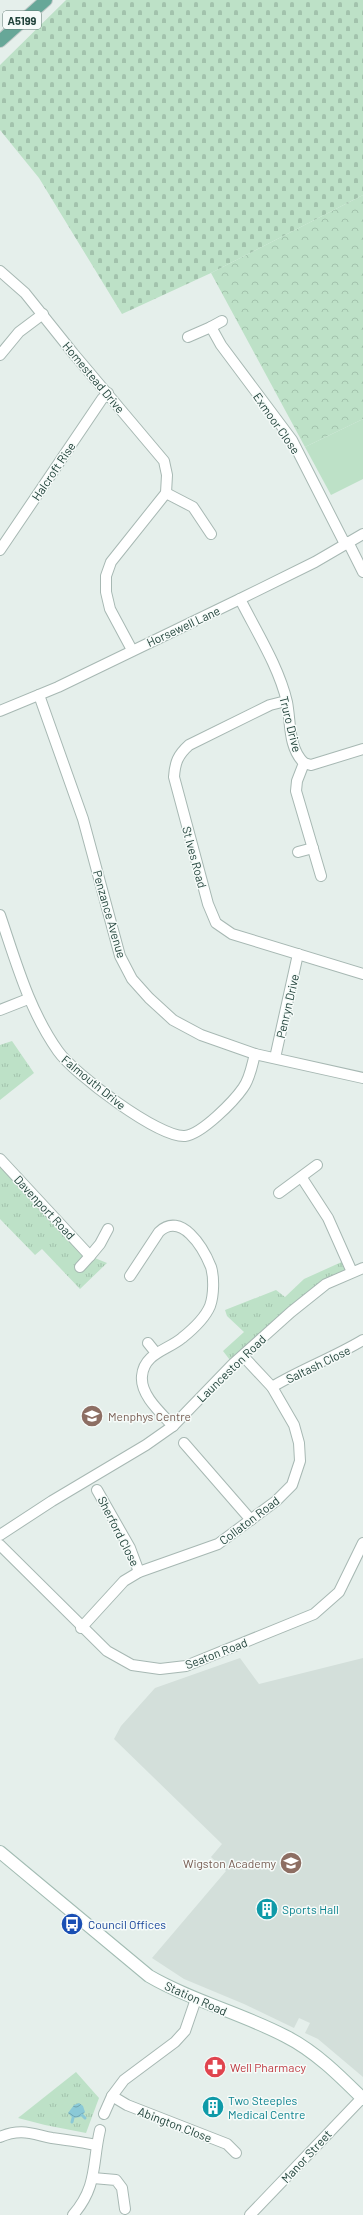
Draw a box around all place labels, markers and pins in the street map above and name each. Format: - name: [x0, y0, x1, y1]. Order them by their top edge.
- school or university icon: Menphys Centre: [79, 1403, 105, 1429]
- place label: Menphys Centre: [108, 1409, 191, 1423]
- school or university icon: Wigston Academy: [278, 1850, 304, 1876]
- place label: Wigston Academy: [183, 1856, 276, 1870]
- building icon: Sports Hall: [254, 1896, 280, 1922]
- place label: Sports Hall: [282, 1902, 339, 1916]
- bus stop icon: Council Offices: [59, 1911, 85, 1937]
- place label: Council Offices: [88, 1917, 166, 1931]
- pharmacy icon: Well Pharmacy: [202, 2054, 228, 2080]
- place label: Well Pharmacy: [230, 2060, 307, 2074]
- place label: Two Steeples Medical Centre: [228, 2093, 305, 2121]
- building icon: Two Steeples Medical Centre: [200, 2094, 226, 2120]

